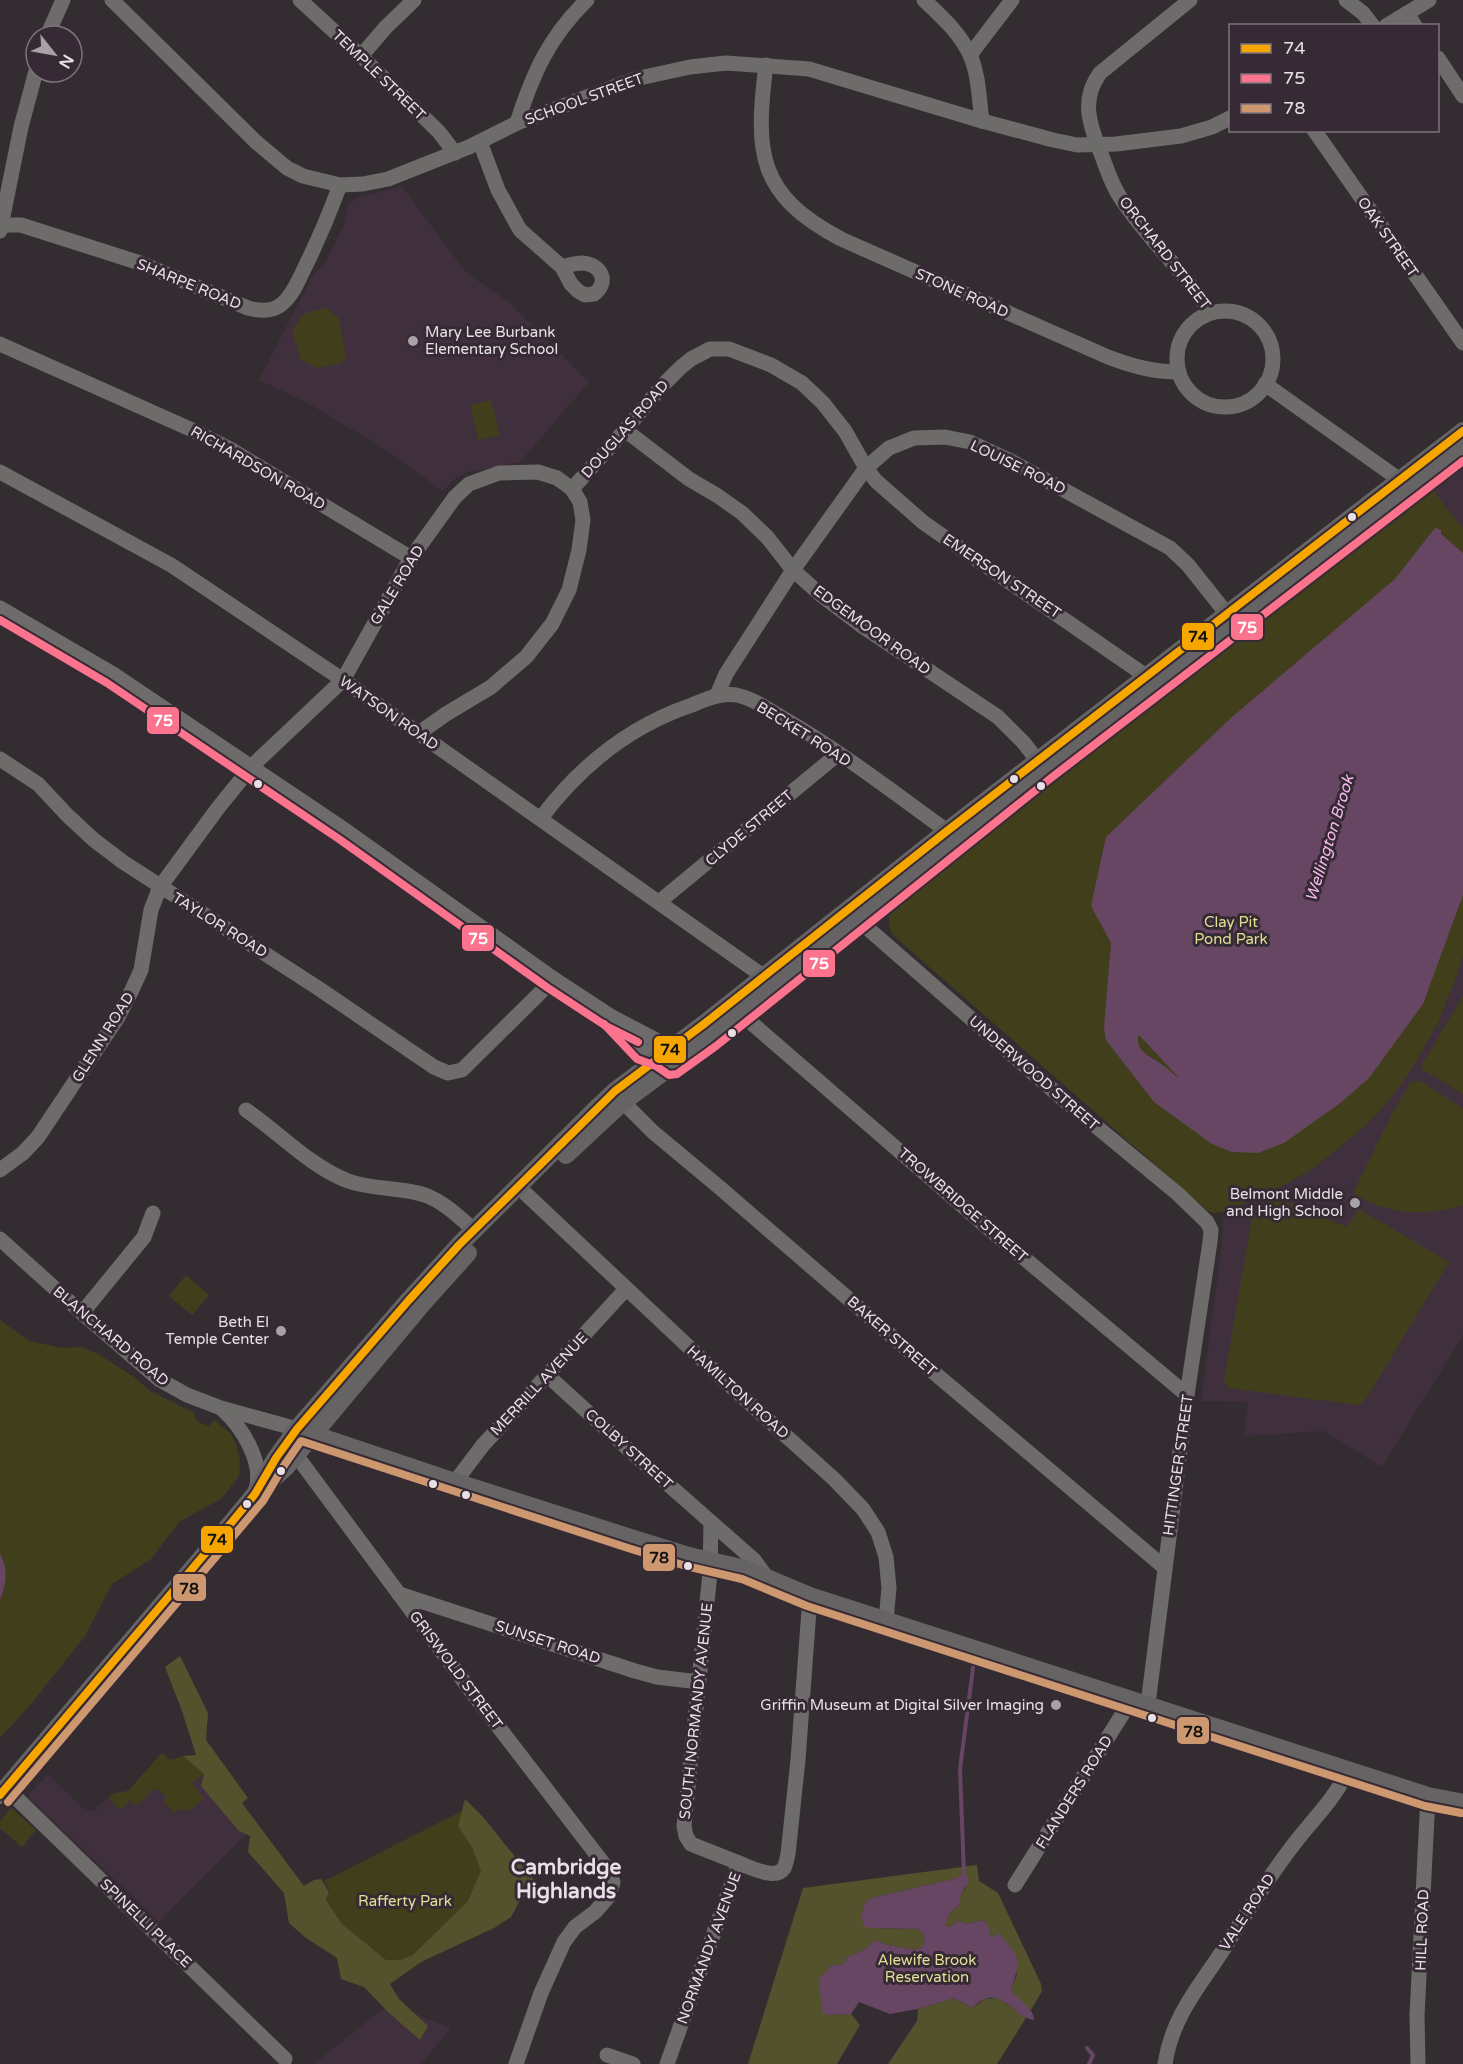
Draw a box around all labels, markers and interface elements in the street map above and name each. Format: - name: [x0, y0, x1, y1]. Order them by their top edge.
- north arrow: [24, 24, 84, 84]
- legend: [1229, 24, 1439, 132]
- street label: TEMPLE STREET: [329, 26, 429, 124]
- text: 74: [1283, 37, 1306, 59]
- text: N: [54, 51, 78, 72]
- text: 75: [1283, 67, 1306, 89]
- street label: SCHOOL STREET: [522, 69, 646, 129]
- text: 78: [1283, 97, 1306, 119]
- street label: ORCHARD STREET: [1115, 193, 1215, 313]
- street label: OAK STREET: [1354, 193, 1422, 281]
- street label: SHARPE ROAD: [134, 255, 244, 313]
- street label: STONE ROAD: [913, 264, 1011, 322]
- place label: Mary Lee Burbank Elementary School: [425, 323, 558, 358]
- marker: Mary Lee Burbank Elementary School: [406, 334, 420, 348]
- street label: DOUGLAS ROAD: [578, 376, 672, 482]
- street label: RICHARDSON ROAD: [188, 422, 328, 514]
- street label: LOUISE ROAD: [967, 436, 1069, 498]
- unlabelled marker: [1346, 511, 1358, 523]
- street label: EMERSON STREET: [940, 530, 1064, 622]
- street label: GALE ROAD: [366, 542, 428, 628]
- street label: EDGEMOOR ROAD: [810, 581, 934, 679]
- line badge: 75: [1230, 613, 1264, 641]
- text: 75: [1237, 618, 1257, 638]
- line badge: 74: [1181, 622, 1215, 651]
- text: 74: [1188, 627, 1208, 647]
- street label: WATSON ROAD: [336, 672, 442, 754]
- street label: BECKET ROAD: [753, 698, 855, 770]
- line badge: 75: [146, 706, 180, 735]
- text: 75: [153, 711, 173, 731]
- water label: Wellington Brook: [1301, 772, 1359, 904]
- unlabelled marker: [1008, 773, 1020, 785]
- unlabelled marker: [252, 778, 264, 790]
- unlabelled marker: [1035, 780, 1047, 792]
- street label: CLYDE STREET: [702, 786, 796, 870]
- street label: TAYLOR ROAD: [169, 889, 271, 961]
- park label: Clay Pit Pond Park: [1194, 913, 1268, 948]
- line badge: 75: [461, 924, 495, 952]
- text: 75: [468, 929, 488, 949]
- line badge: 75: [802, 949, 836, 978]
- text: 75: [809, 954, 829, 974]
- street label: GLENN ROAD: [68, 989, 138, 1085]
- street label: UNDERWOOD STREET: [965, 1012, 1103, 1134]
- unlabelled marker: [726, 1027, 738, 1039]
- line badge: 74: [653, 1035, 687, 1064]
- text: 74: [660, 1040, 680, 1060]
- street label: TROWBRIDGE STREET: [895, 1144, 1031, 1266]
- place label: Belmont Middle and High School: [1226, 1185, 1343, 1220]
- marker: Belmont Middle and High School: [1348, 1196, 1362, 1210]
- street label: BLANCHARD ROAD: [49, 1282, 173, 1390]
- street label: BAKER STREET: [844, 1292, 940, 1380]
- place label: Beth El Temple Center: [165, 1313, 269, 1348]
- marker: Beth El Temple Center: [274, 1324, 288, 1338]
- street label: MERRILL AVENUE: [487, 1329, 591, 1439]
- street label: HAMILTON ROAD: [683, 1342, 793, 1442]
- street label: HITTINGER STREET: [1159, 1393, 1197, 1537]
- street label: COLBY STREET: [582, 1405, 676, 1493]
- unlabelled marker: [275, 1465, 287, 1477]
- unlabelled marker: [427, 1478, 439, 1490]
- unlabelled marker: [460, 1489, 472, 1501]
- unlabelled marker: [241, 1498, 253, 1510]
- line badge: 74: [200, 1525, 234, 1554]
- text: 74: [207, 1530, 227, 1550]
- line badge: 78: [642, 1543, 676, 1572]
- text: 78: [649, 1548, 669, 1568]
- unlabelled marker: [682, 1560, 694, 1572]
- line badge: 78: [172, 1573, 207, 1602]
- text: 78: [179, 1579, 199, 1599]
- street label: SOUTH NORMANDY AVENUE: [676, 1602, 716, 1820]
- street label: GRISWOLD STREET: [406, 1607, 506, 1733]
- street label: SUNSET ROAD: [493, 1617, 603, 1667]
- place label: Griffin Museum at Digital Silver Imaging: [760, 1696, 1044, 1714]
- marker: Griffin Museum at Digital Silver Imaging: [1049, 1698, 1063, 1712]
- unlabelled marker: [1146, 1712, 1158, 1724]
- line badge: 78: [1176, 1716, 1210, 1745]
- text: 78: [1183, 1722, 1203, 1742]
- street label: FLANDERS ROAD: [1032, 1732, 1116, 1852]
- district label: Cambridge Highlands: [511, 1855, 621, 1904]
- street label: NORMANDY AVENUE: [673, 1870, 745, 2026]
- street label: VALE ROAD: [1215, 1870, 1279, 1954]
- street label: SPINELLI PLACE: [97, 1875, 195, 1971]
- street label: HILL ROAD: [1412, 1889, 1432, 1971]
- park label: Rafferty Park: [358, 1892, 452, 1910]
- park label: Alewife Brook Reservation: [878, 1951, 976, 1986]

